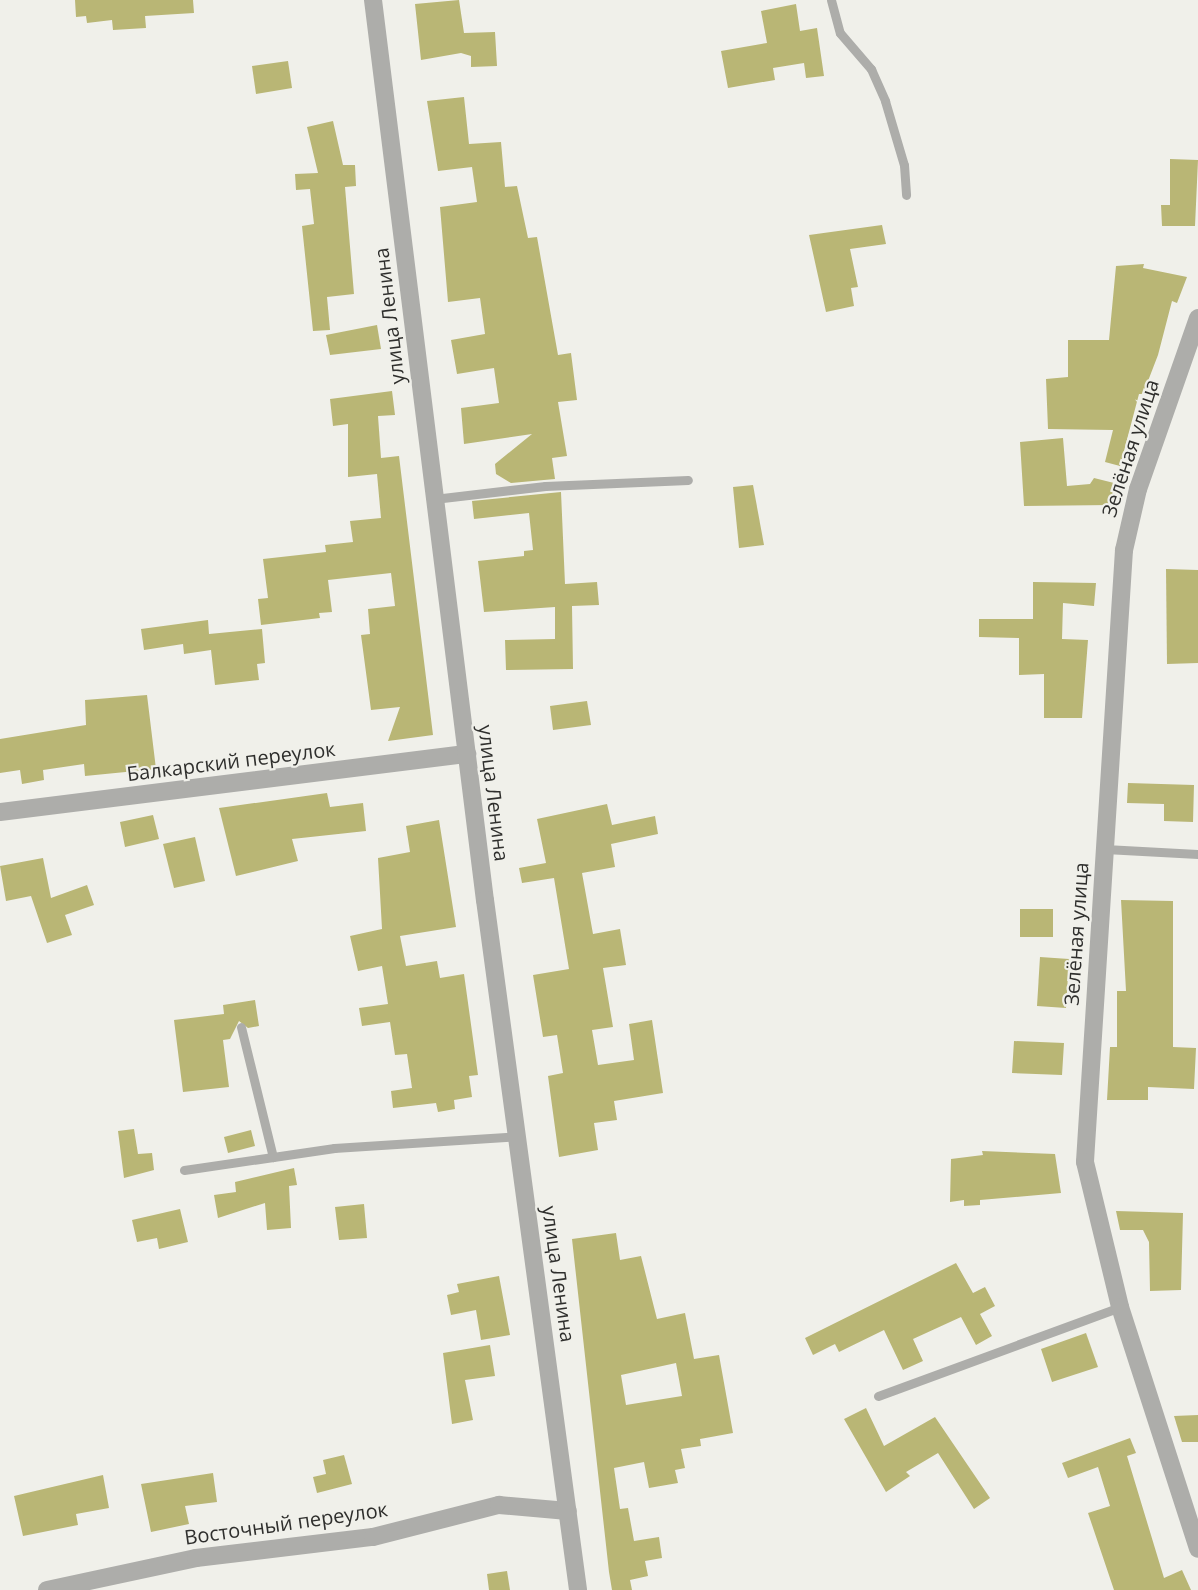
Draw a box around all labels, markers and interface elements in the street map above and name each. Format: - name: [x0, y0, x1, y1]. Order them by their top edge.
- street label: улица Ленина: [369, 246, 409, 386]
- street label: Зелёная улица: [1096, 376, 1164, 520]
- street label: улица Ленина: [474, 723, 514, 863]
- street label: Балкарский переулок: [125, 736, 337, 786]
- street label: Зелёная улица: [1059, 862, 1093, 1006]
- street label: улица Ленина: [538, 1204, 580, 1344]
- street label: Восточный переулок: [183, 1497, 389, 1549]

